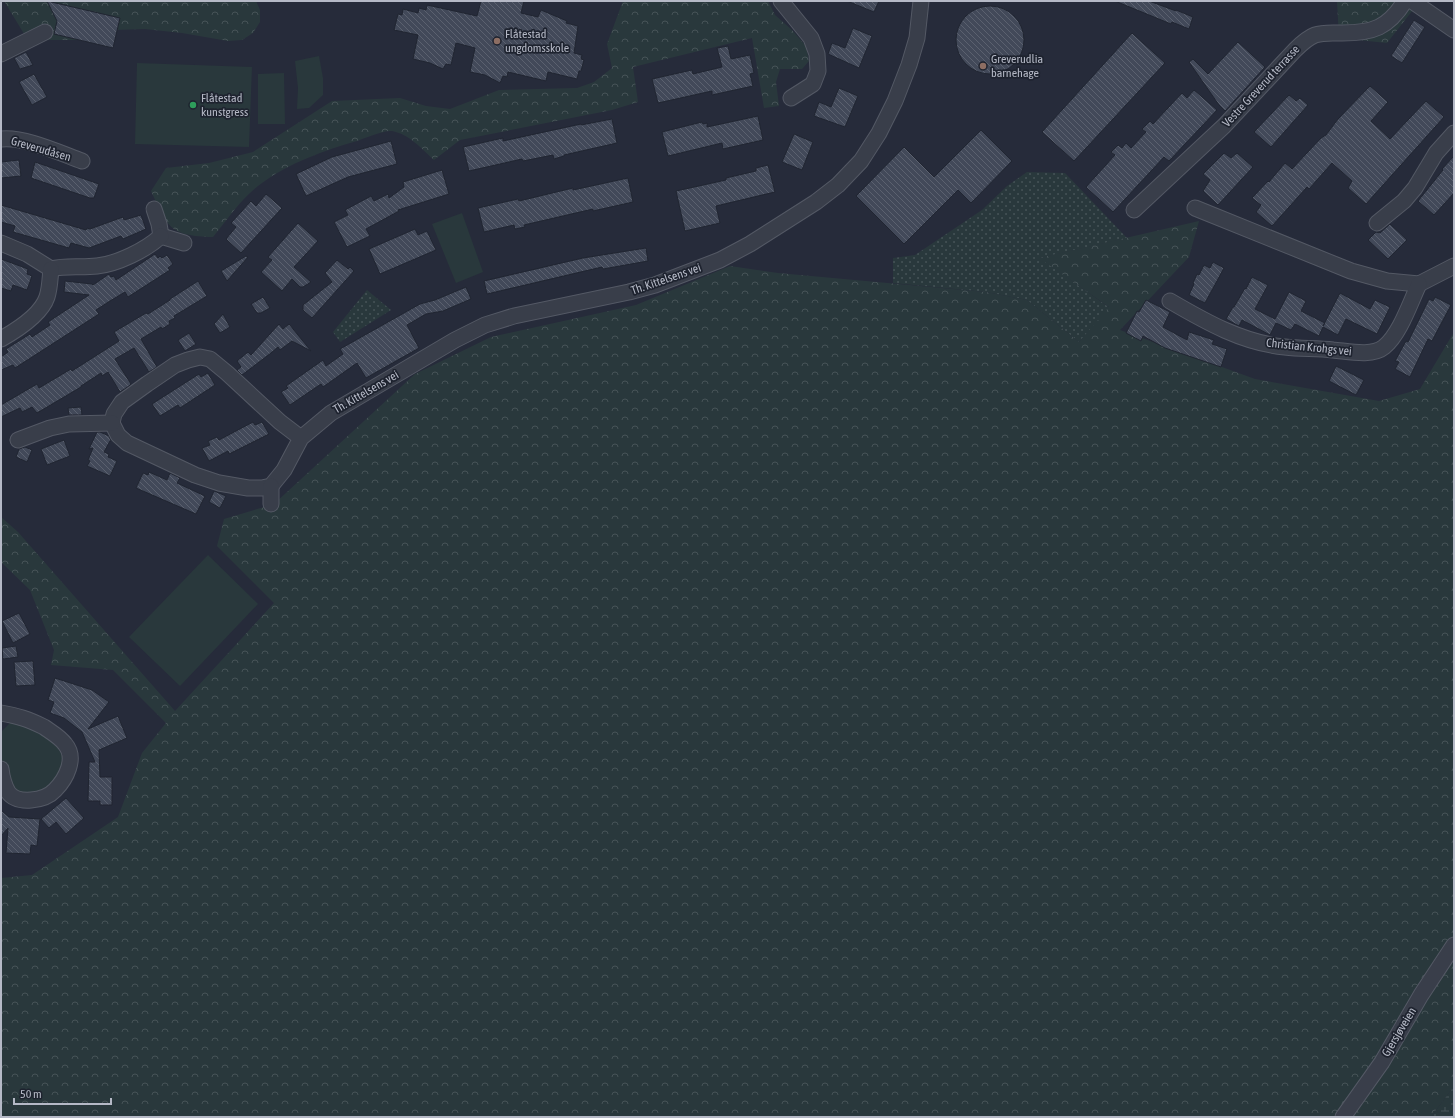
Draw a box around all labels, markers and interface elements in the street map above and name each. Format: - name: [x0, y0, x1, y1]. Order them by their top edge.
- place label: Flåtestad ungdomsskole: [505, 27, 569, 55]
- marker: Flåtestad ungdomsskole: [492, 36, 502, 46]
- street label: Vestre Greverud terrasse: [1220, 42, 1302, 130]
- place label: Greverudlia barnehage: [991, 52, 1043, 80]
- marker: Greverudlia barnehage: [978, 61, 988, 71]
- place label: Flåtestad kunstgress: [201, 91, 248, 119]
- marker: Flåtestad kunstgress: [188, 100, 198, 110]
- street label: Greverudåsen: [9, 134, 73, 164]
- street label: Th. Kittelsens vei: [629, 260, 703, 298]
- street label: Christian Krohgs vei: [1266, 336, 1352, 358]
- street label: Th. Kittelsens vei: [331, 368, 401, 416]
- street label: Gjersjøveien: [1379, 1005, 1419, 1059]
- scale bar: [14, 1080, 111, 1106]
- text: 50 m: [20, 1087, 42, 1101]

